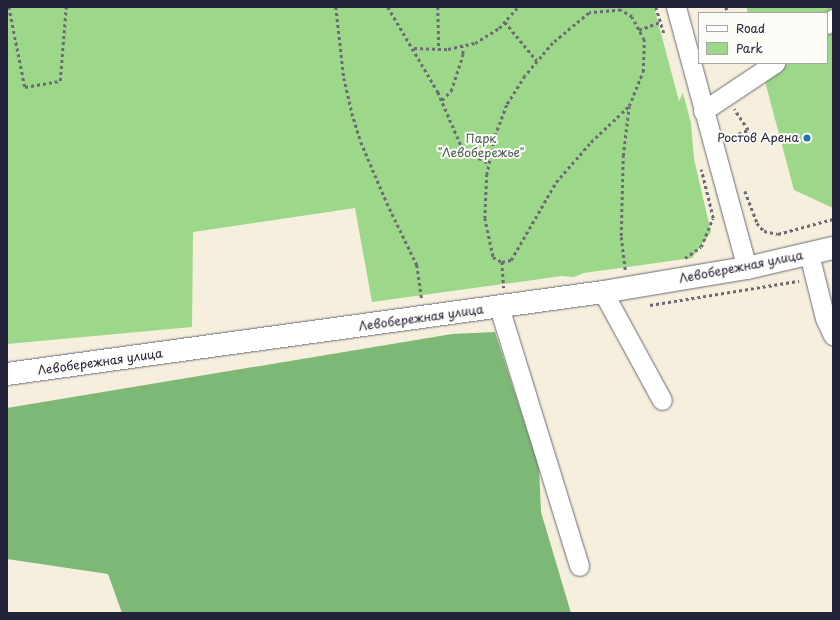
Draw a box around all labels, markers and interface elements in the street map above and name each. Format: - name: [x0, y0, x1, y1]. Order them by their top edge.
- legend: [698, 12, 828, 64]
- text: Road: [736, 19, 765, 37]
- text: Park: [736, 39, 763, 57]
- place label: Ростов Арена: [717, 131, 799, 145]
- park label: Парк "Левобережье": [438, 132, 524, 160]
- marker: Ростов Арена: [802, 133, 812, 143]
- street label: Левобережная улица: [677, 248, 805, 286]
- street label: Левобережная улица: [357, 302, 485, 334]
- street label: Левобережная улица: [36, 346, 164, 378]

